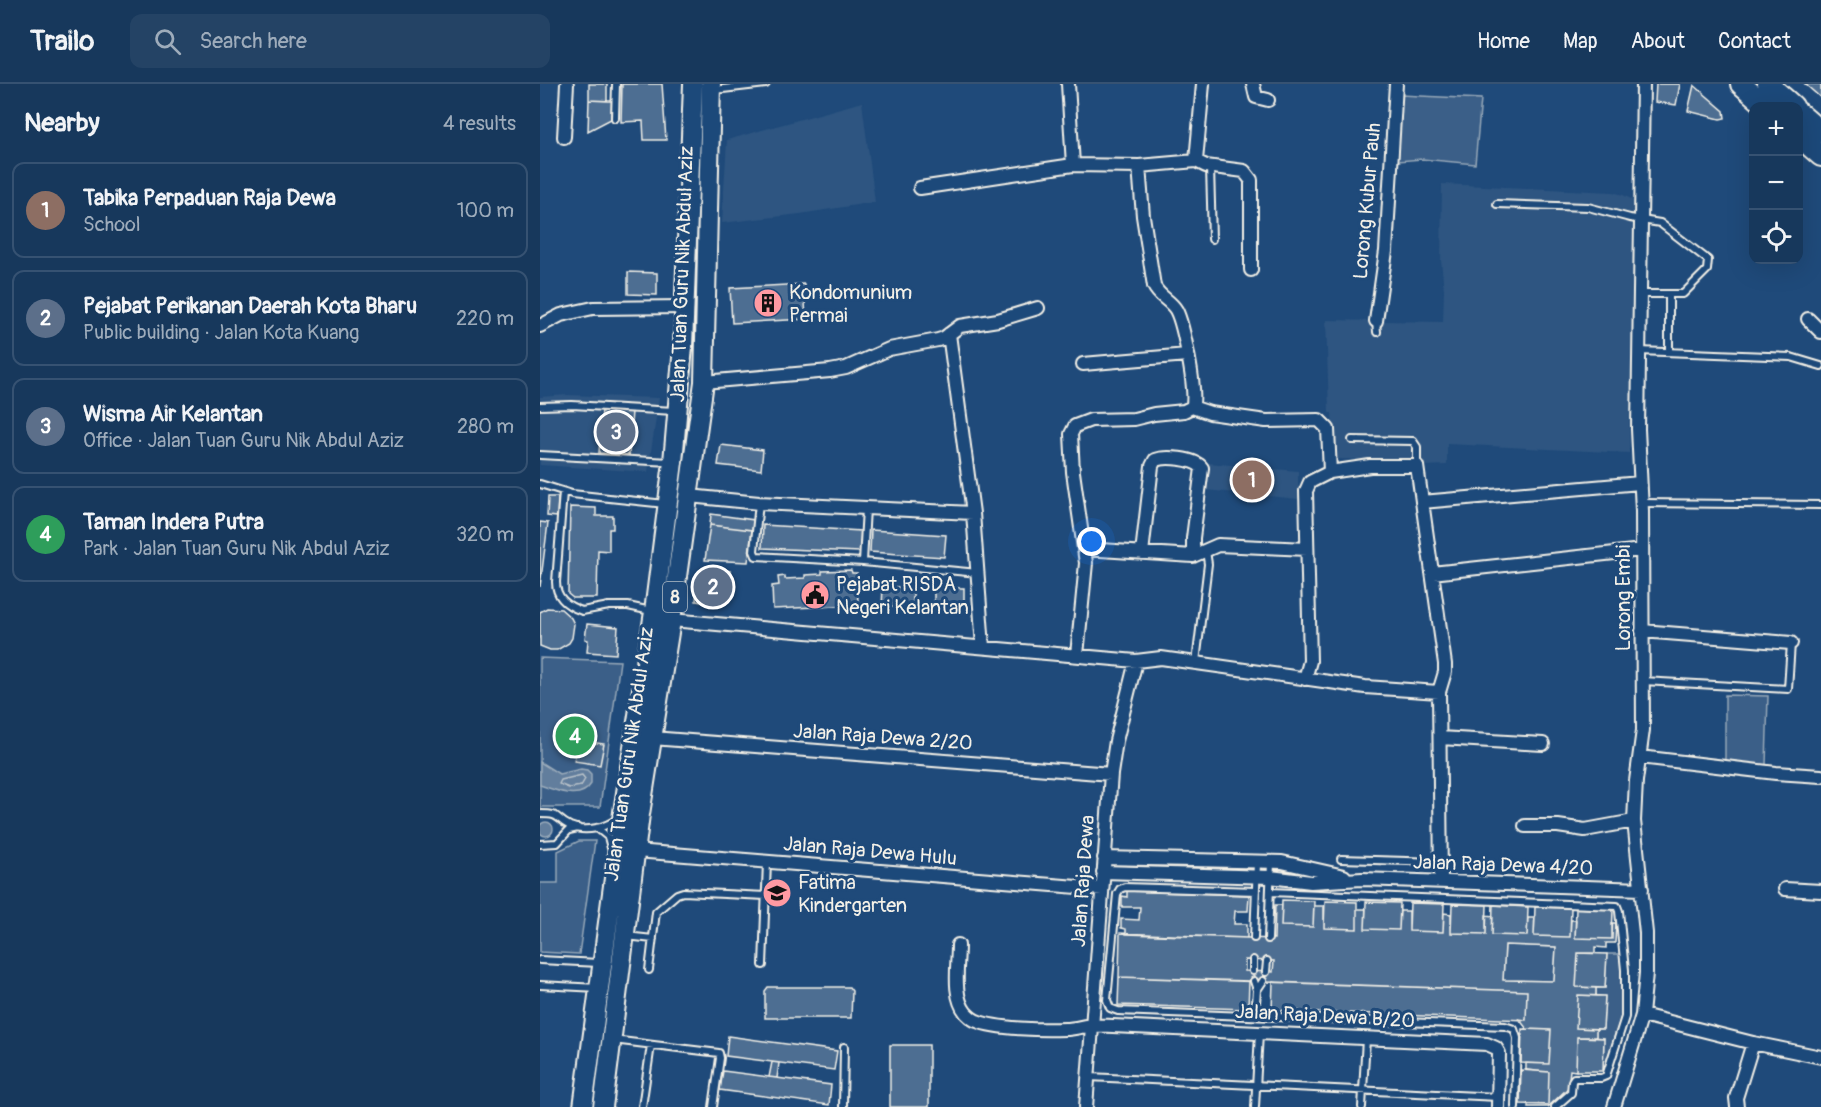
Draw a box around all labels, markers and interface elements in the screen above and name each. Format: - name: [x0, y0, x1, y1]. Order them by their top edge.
- search box: [130, 14, 550, 68]
- text: Trailo: [30, 24, 94, 59]
- icon: search: [151, 25, 184, 58]
- text: Search here: [199, 27, 307, 55]
- text: Home: [1477, 28, 1530, 55]
- text: Map: [1563, 28, 1598, 55]
- text: About: [1631, 28, 1685, 55]
- text: Contact: [1718, 28, 1791, 55]
- map controls: [1749, 102, 1803, 264]
- button: +: [1749, 102, 1803, 156]
- text: Nearby: [24, 107, 100, 139]
- text: 4 results: [443, 111, 516, 136]
- street label: Lorong Kubur Pauh: [1348, 122, 1386, 280]
- street label: Jalan Tuan Guru Nik Abdul Aziz: [665, 145, 699, 403]
- button: −: [1749, 156, 1803, 210]
- text: Tabika Perpaduan Raja Dewa: [83, 184, 336, 212]
- text: 1: [42, 198, 49, 223]
- text: 100 m: [457, 198, 514, 223]
- button: locate: [1749, 210, 1803, 264]
- text: School: [83, 212, 140, 237]
- place label: Kondomunium Permai: [789, 280, 912, 328]
- building icon: Kondomunium Permai: [752, 287, 784, 319]
- text: Pejabat Perikanan Daerah Kota Bharu: [83, 292, 417, 320]
- text: 2: [40, 306, 51, 331]
- text: 220 m: [456, 306, 514, 331]
- text: Public building · Jalan Kota Kuang: [83, 320, 359, 345]
- text: Wisma Air Kelantan: [83, 400, 263, 428]
- pin: 3: [596, 410, 636, 454]
- text: 3: [40, 414, 51, 439]
- text: 280 m: [457, 414, 514, 439]
- text: Office · Jalan Tuan Guru Nik Abdul Aziz: [83, 428, 404, 453]
- pin: 1: [1232, 458, 1272, 502]
- text: Taman Indera Putra: [83, 508, 264, 536]
- text: 4: [40, 522, 51, 547]
- text: 320 m: [456, 522, 514, 547]
- your location: [1077, 527, 1106, 556]
- text: Park · Jalan Tuan Guru Nik Abdul Aziz: [83, 536, 390, 561]
- street label: Lorong Embi: [1611, 545, 1636, 651]
- pin: 2: [694, 564, 732, 610]
- place label: Pejabat RISDA Negeri Kelantan: [836, 572, 969, 620]
- public building icon: Pejabat RISDA Negeri Kelantan: [799, 579, 831, 611]
- road number: 8: [663, 582, 687, 612]
- street label: Jalan Tuan Guru Nik Abdul Aziz: [599, 625, 659, 883]
- pin: 4: [555, 714, 594, 758]
- street label: Jalan Raja Dewa 2/20: [792, 718, 974, 756]
- street label: Jalan Raja Dewa: [1066, 814, 1100, 948]
- street label: Jalan Raja Dewa Hulu: [782, 831, 958, 871]
- street label: Jalan Raja Dewa 4/20: [1412, 849, 1594, 881]
- place label: Fatima Kindergarten: [798, 870, 907, 918]
- school or university icon: Fatima Kindergarten: [761, 877, 793, 909]
- street label: Jalan Raja Dewa B/20: [1234, 999, 1416, 1033]

